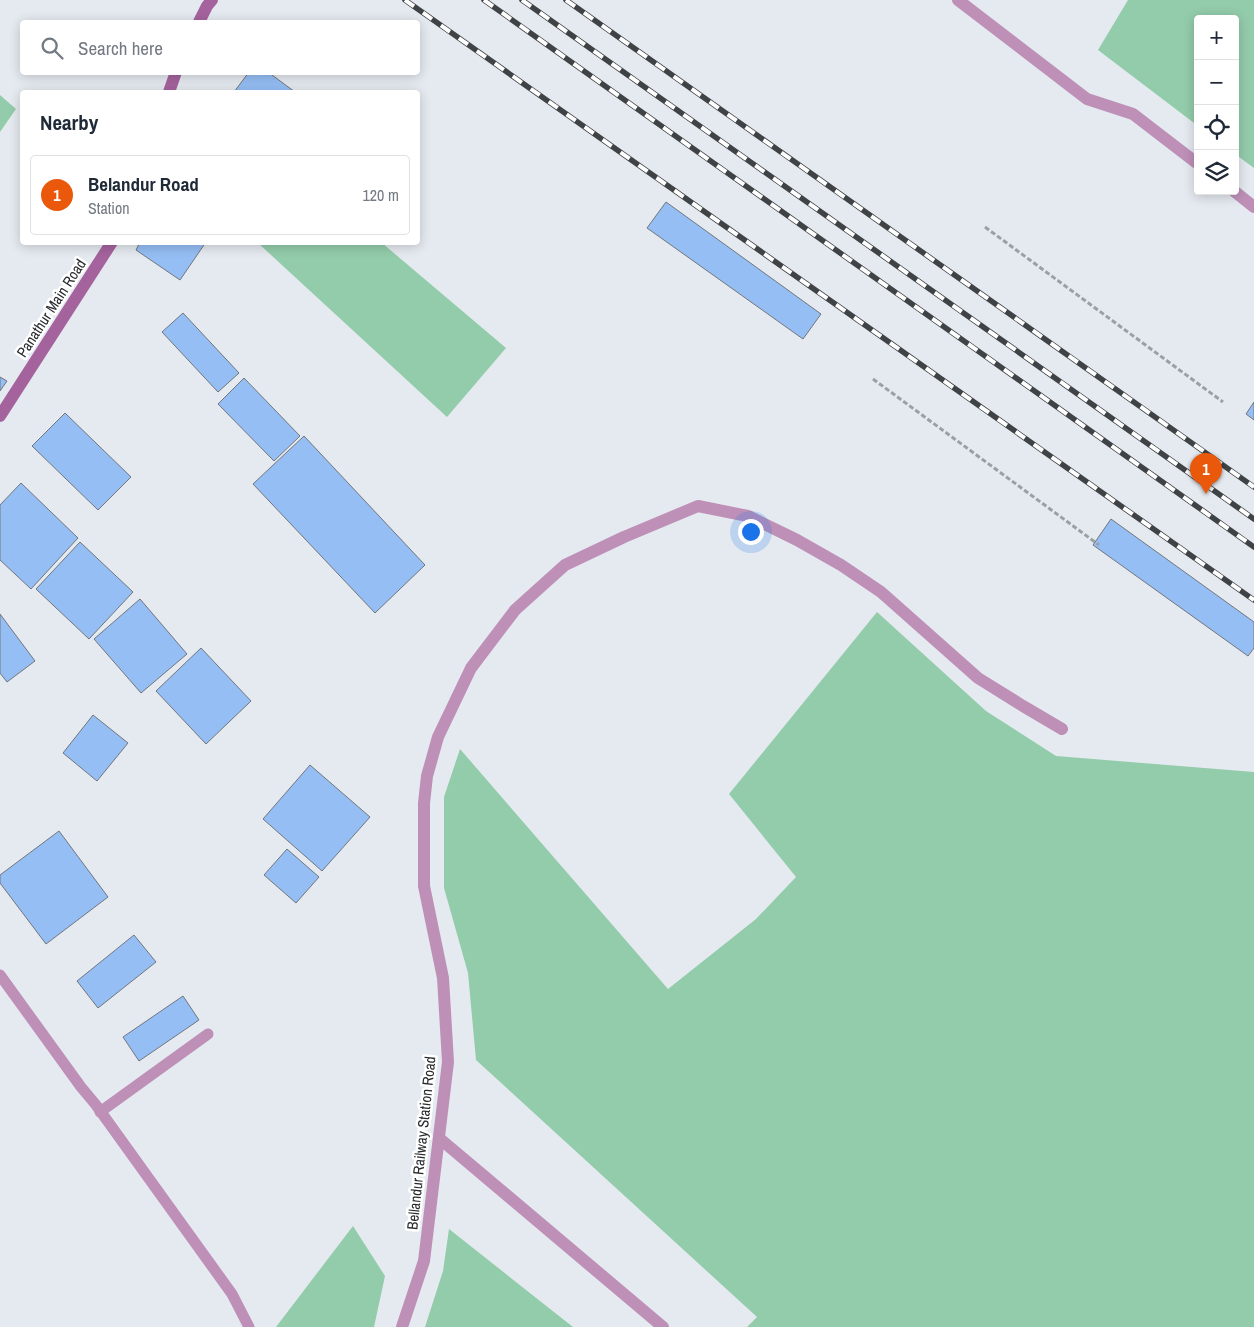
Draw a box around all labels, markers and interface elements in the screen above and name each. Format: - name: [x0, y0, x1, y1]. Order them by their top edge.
- map controls: [1194, 15, 1239, 195]
- button: +: [1194, 15, 1239, 60]
- search box: [20, 20, 420, 75]
- icon: search: [38, 34, 66, 62]
- text: Search here: [78, 35, 163, 61]
- button: −: [1194, 60, 1239, 105]
- button: locate: [1194, 105, 1239, 150]
- text: Nearby: [40, 108, 98, 137]
- button: layers: [1194, 150, 1239, 195]
- text: Belandur Road: [88, 171, 199, 197]
- text: 1: [53, 184, 61, 206]
- text: 120 m: [363, 184, 399, 206]
- text: Station: [88, 197, 130, 219]
- street label: Panathur Main Road: [11, 255, 91, 361]
- pin: 1: [1190, 453, 1222, 494]
- your location: [738, 519, 764, 545]
- street label: Bellandur Railway Station Road: [401, 1055, 441, 1231]

